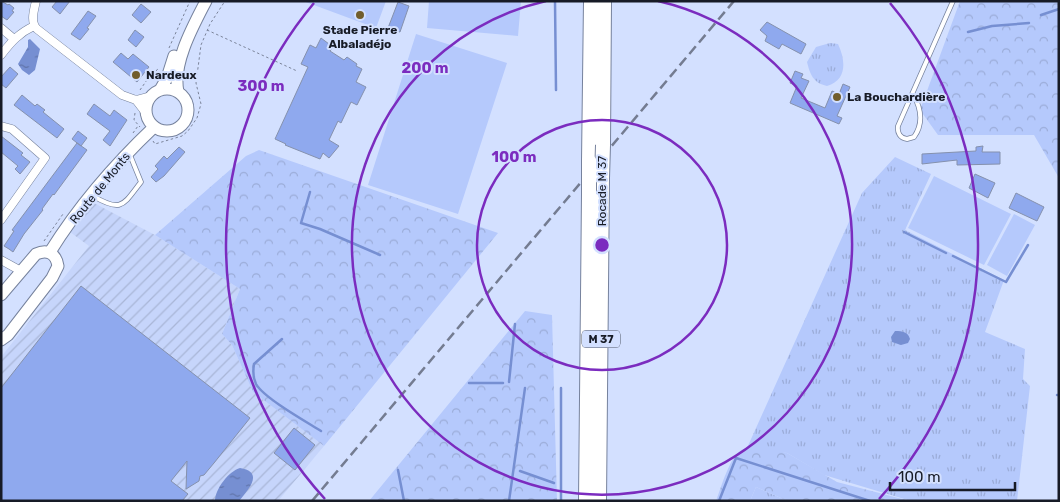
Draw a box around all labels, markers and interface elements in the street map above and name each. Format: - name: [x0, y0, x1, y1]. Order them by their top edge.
- marker: Stade Pierre Albaladéjo: [354, 9, 366, 21]
- place label: Stade Pierre Albaladéjo: [323, 23, 397, 51]
- text: 200 m: [401, 59, 449, 77]
- place label: Nardeux: [146, 68, 197, 82]
- marker: Nardeux: [130, 69, 142, 81]
- text: 300 m: [237, 77, 285, 95]
- place label: La Bouchardière: [847, 90, 945, 104]
- marker: La Bouchardière: [831, 91, 843, 103]
- text: 100 m: [492, 148, 536, 166]
- street label: Route de Monts: [67, 150, 133, 226]
- street label: Rocade M 37: [595, 156, 609, 226]
- centre of rings: [593, 236, 611, 254]
- road number: M 37: [582, 330, 620, 348]
- scale bar: [890, 460, 1015, 492]
- text: 100 m: [898, 468, 940, 486]

